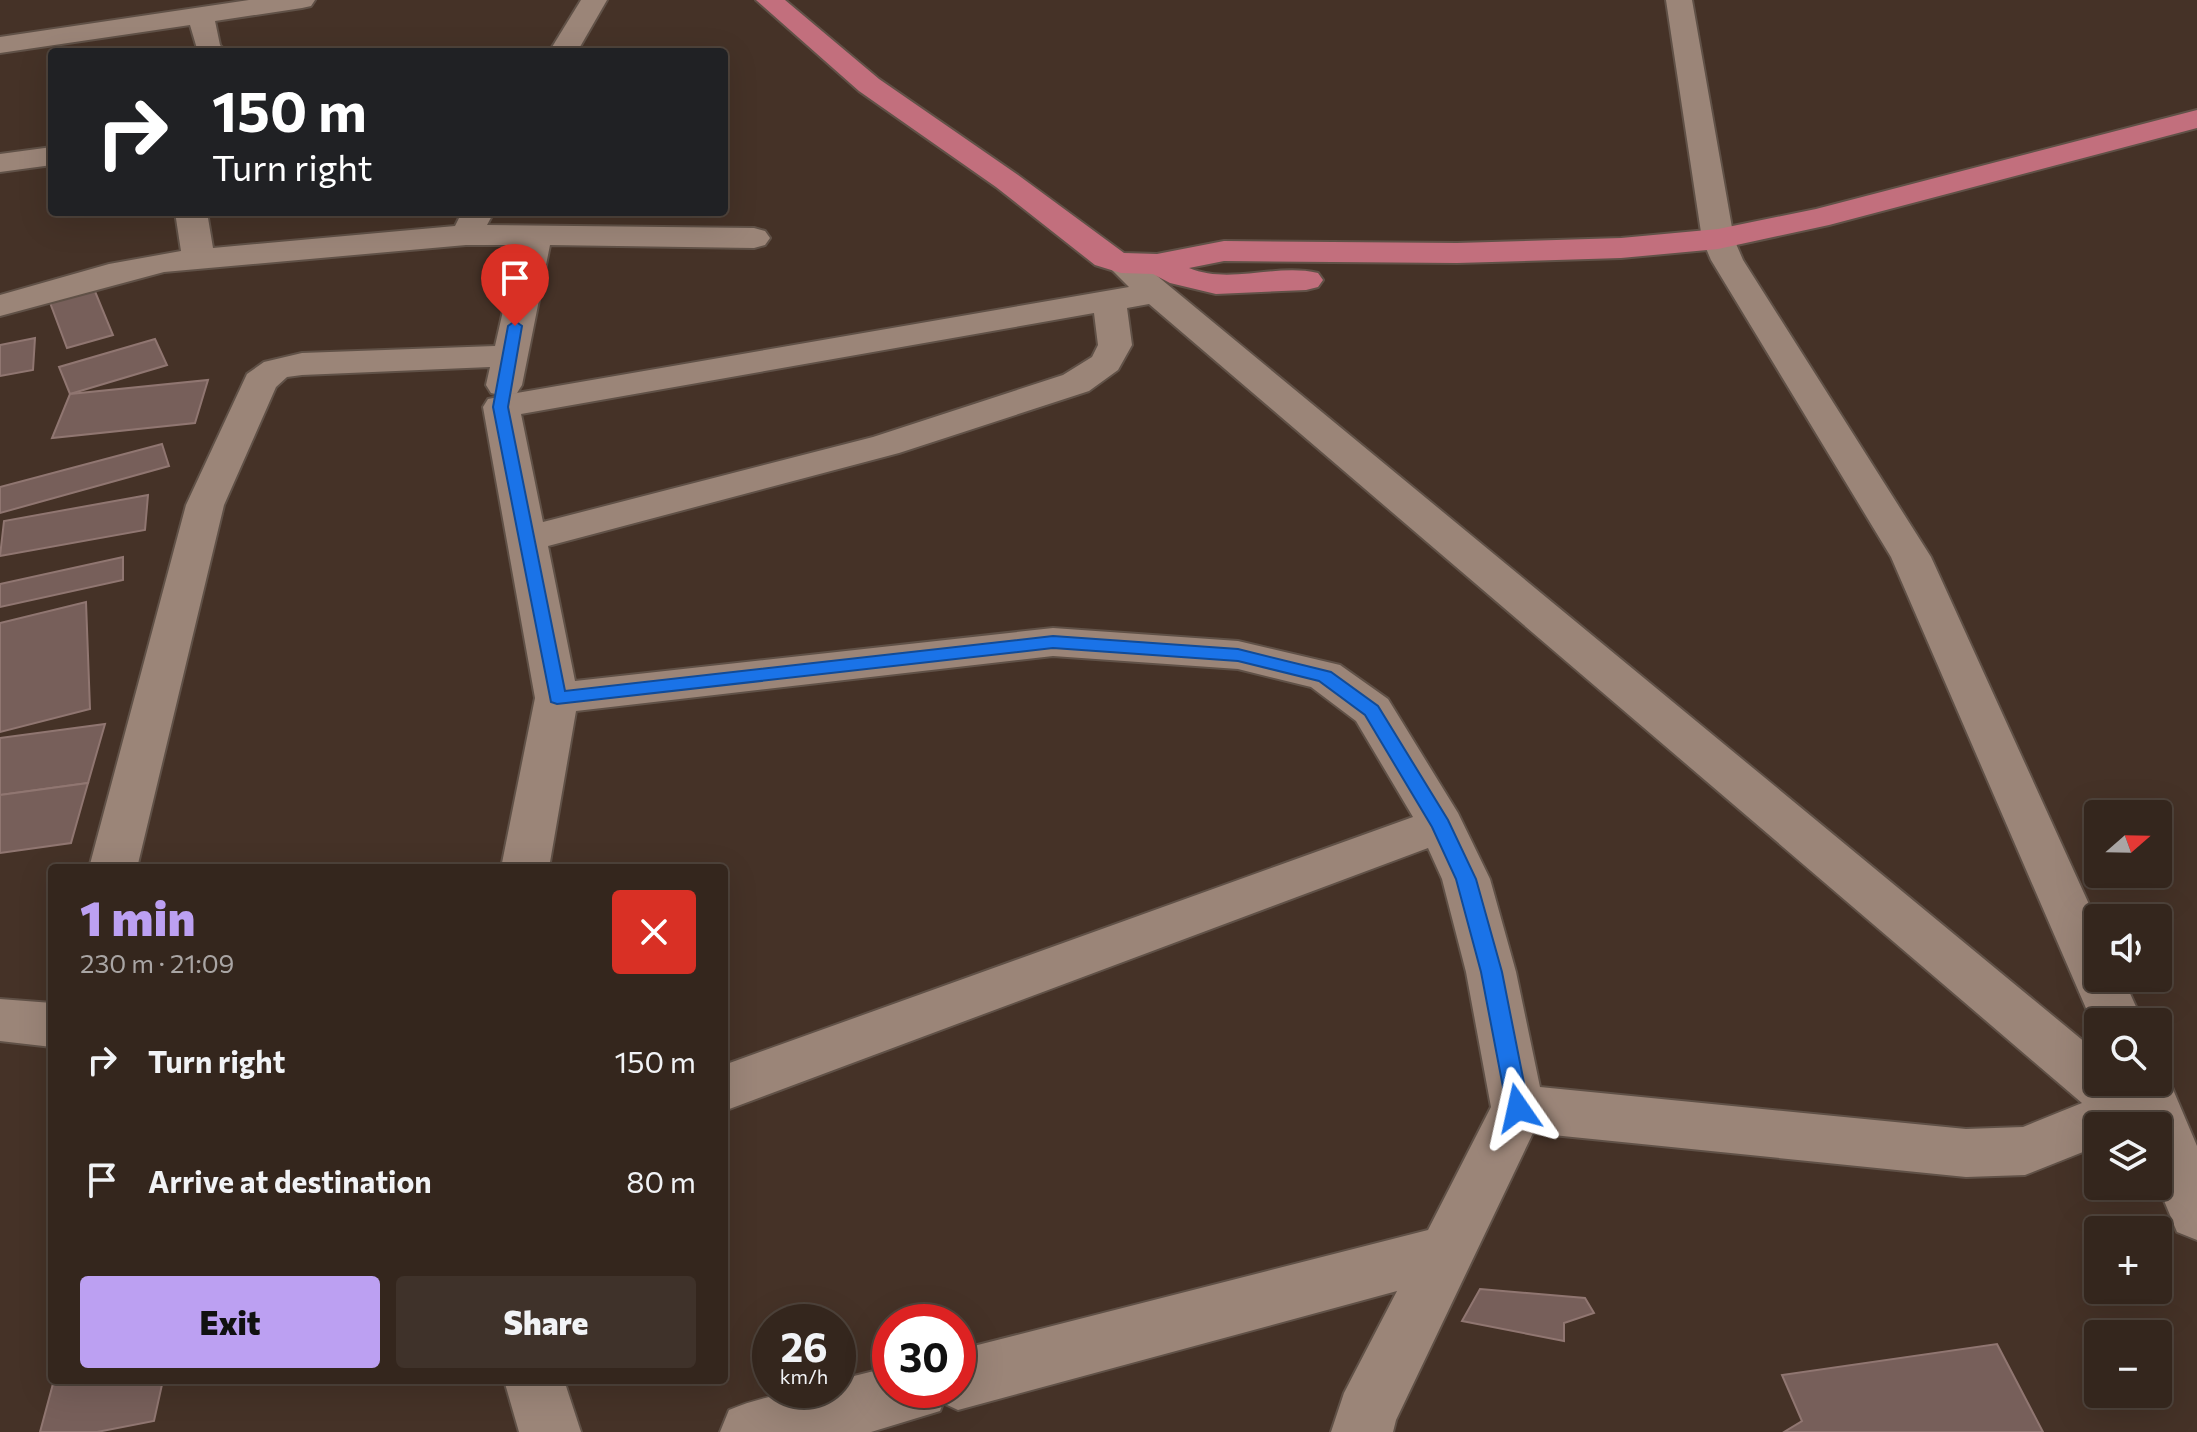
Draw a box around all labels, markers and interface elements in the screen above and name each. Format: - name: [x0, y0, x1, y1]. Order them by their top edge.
- text: 150 m: [212, 75, 367, 144]
- icon: right: [80, 80, 184, 184]
- text: Turn right: [212, 144, 373, 188]
- pin: [481, 244, 549, 326]
- icon: arrive: [493, 256, 537, 300]
- north arrow: [2084, 800, 2172, 888]
- map controls: [2084, 800, 2172, 1408]
- text: 1 min: [80, 887, 195, 946]
- button: close: [612, 890, 696, 974]
- button: sound: [2084, 904, 2172, 992]
- text: 230 m · 21:09: [80, 947, 234, 978]
- button: search: [2084, 1008, 2172, 1096]
- icon: right: [80, 1038, 124, 1082]
- text: Turn right: [148, 1042, 285, 1079]
- text: 150 m: [614, 1042, 696, 1079]
- position arrow: [1476, 1066, 1560, 1150]
- button: layers: [2084, 1112, 2172, 1200]
- icon: arrive: [80, 1158, 124, 1202]
- text: Arrive at destination: [148, 1162, 432, 1199]
- text: 80 m: [626, 1162, 696, 1199]
- button: +: [2084, 1216, 2172, 1304]
- button: Exit: [80, 1276, 380, 1368]
- button: Share: [396, 1276, 696, 1368]
- speed limit sign: 30: [872, 1304, 976, 1408]
- button: −: [2084, 1320, 2172, 1408]
- text: 26: [780, 1321, 828, 1370]
- text: km/h: [780, 1364, 828, 1388]

